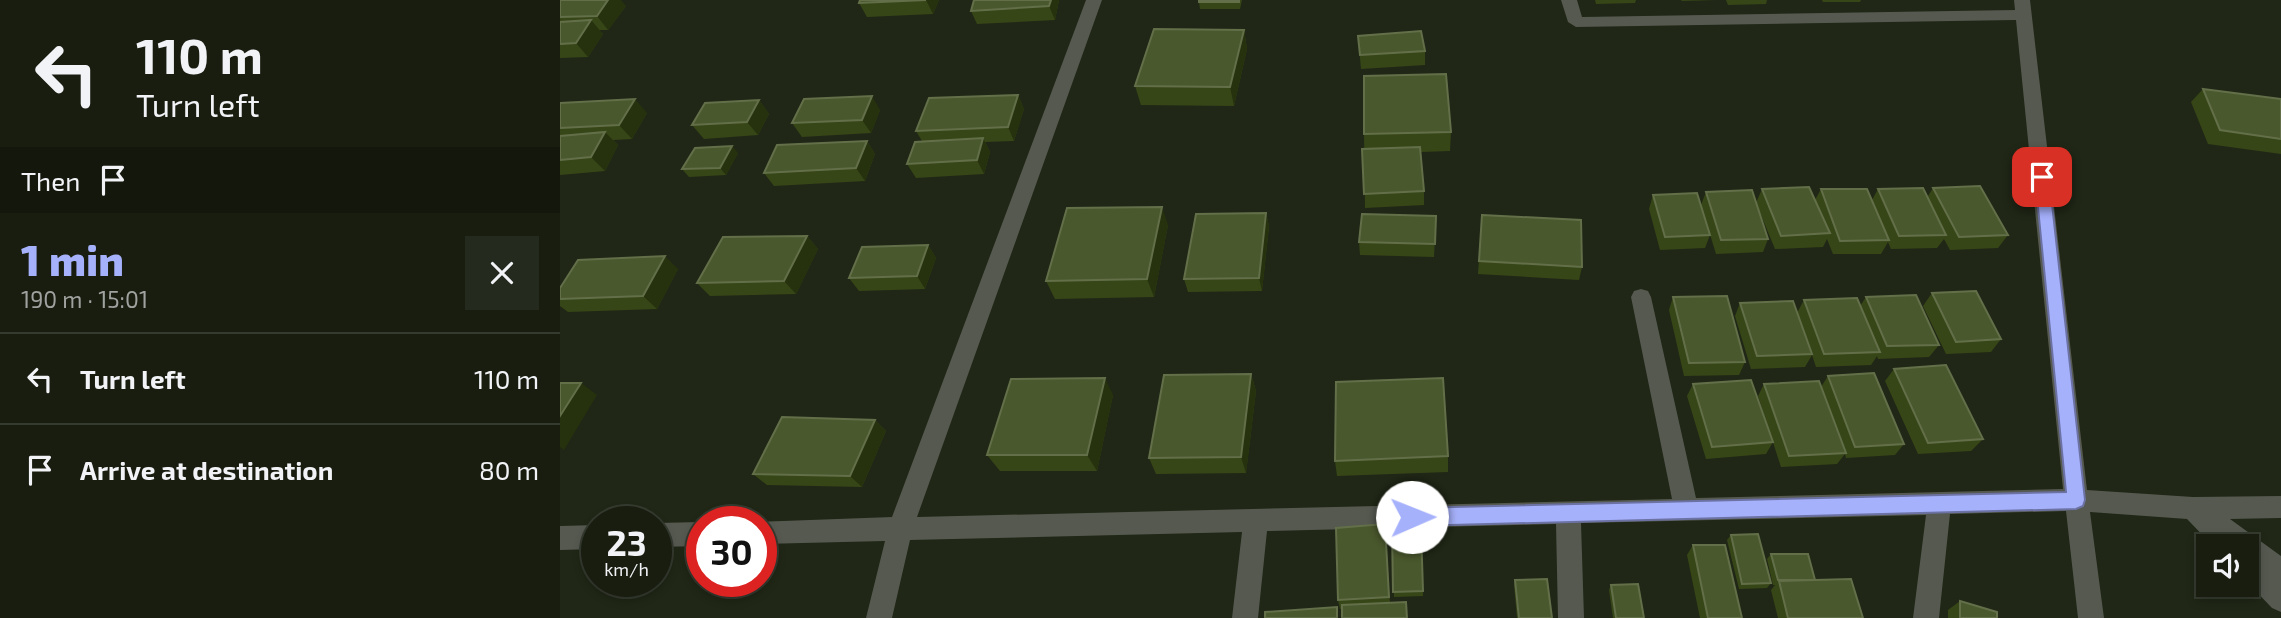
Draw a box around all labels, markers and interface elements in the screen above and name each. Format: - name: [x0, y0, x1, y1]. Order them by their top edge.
- text: 110 m: [136, 25, 263, 84]
- icon: left: [21, 28, 112, 119]
- text: Turn left: [136, 85, 260, 123]
- pin: [2012, 147, 2072, 207]
- icon: arrive: [2023, 158, 2061, 196]
- icon: arrive: [94, 161, 132, 199]
- text: Then: [21, 165, 80, 196]
- text: 1 min: [21, 234, 124, 284]
- button: close: [465, 236, 539, 310]
- text: 190 m · 15:01: [21, 285, 148, 313]
- icon: left: [21, 360, 59, 398]
- text: Turn left: [80, 363, 186, 394]
- text: 110 m: [474, 363, 539, 394]
- icon: arrive: [21, 451, 59, 489]
- text: Arrive at destination: [80, 454, 333, 485]
- text: 80 m: [479, 454, 539, 485]
- position arrow: [1375, 480, 1449, 554]
- speed limit sign: 30: [686, 506, 777, 597]
- text: 23: [606, 521, 647, 563]
- map controls: [2196, 534, 2259, 597]
- button: sound: [2196, 534, 2259, 597]
- text: km/h: [604, 558, 649, 580]

